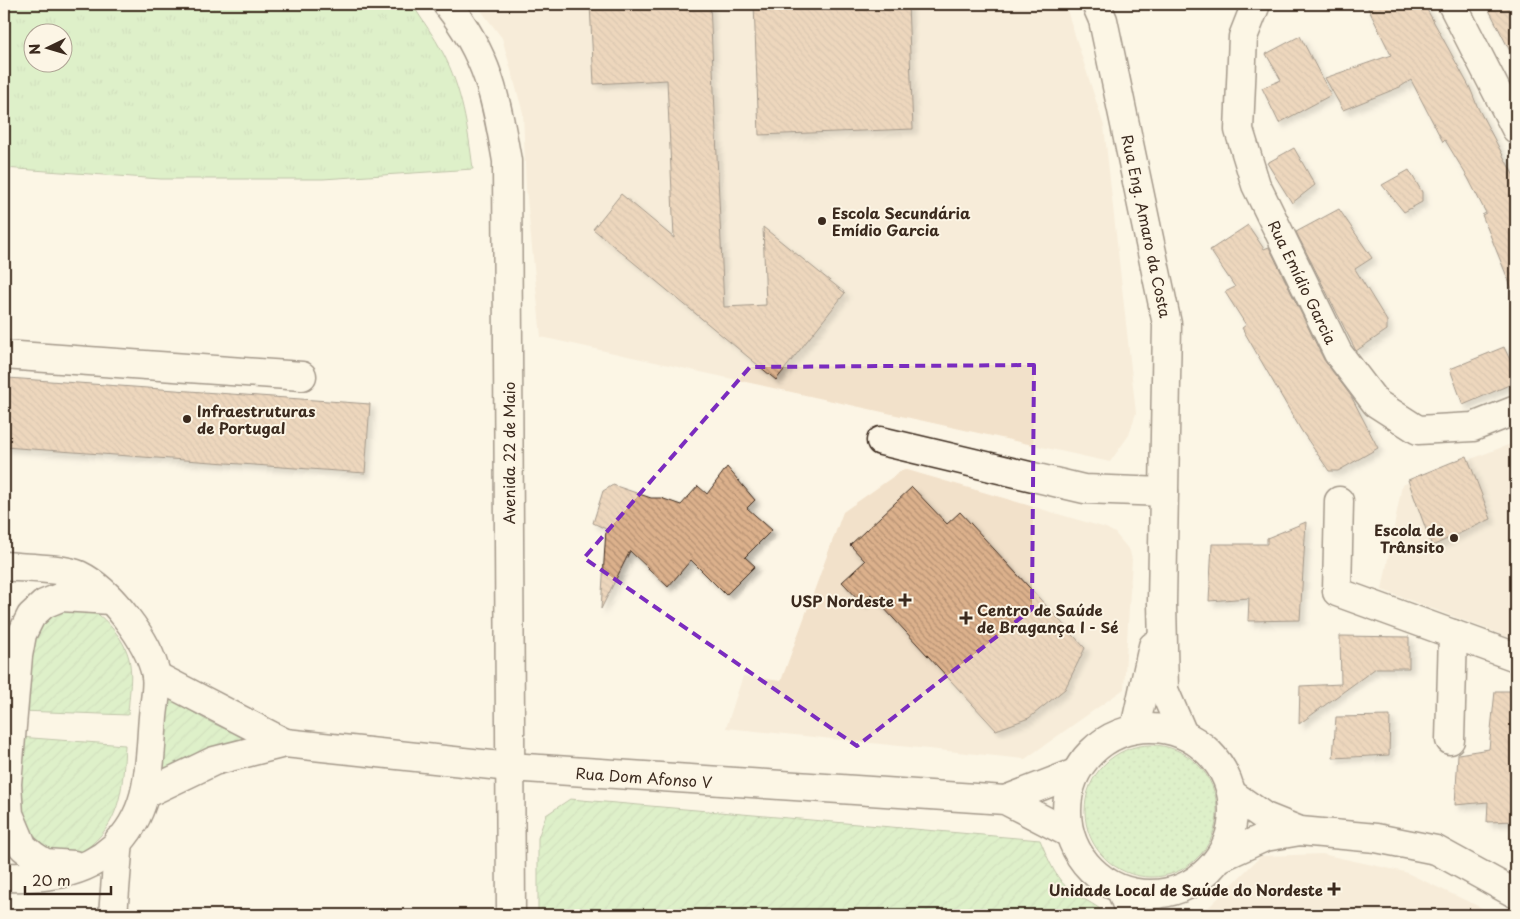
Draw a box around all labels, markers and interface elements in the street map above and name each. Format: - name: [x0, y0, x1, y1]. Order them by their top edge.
- north arrow: [22, 22, 72, 72]
- text: N: [24, 43, 45, 56]
- street label: Rua Eng. Amaro da Costa: [1116, 132, 1178, 320]
- place label: Escola Secundária Emídio Garcia: [832, 201, 971, 241]
- marker: Escola Secundária Emídio Garcia: [816, 215, 828, 227]
- street label: Rua Emídio Garcia: [1263, 216, 1343, 349]
- street label: Avenida 22 de Maio: [497, 382, 520, 524]
- place label: Infraestruturas de Portugal: [197, 399, 315, 439]
- marker: Infraestruturas de Portugal: [181, 413, 193, 425]
- place label: Escola de Trânsito: [1374, 518, 1444, 558]
- marker: Escola de Trânsito: [1448, 532, 1460, 544]
- place label: USP Nordeste: [790, 589, 894, 612]
- marker: USP Nordeste: [898, 593, 912, 607]
- place label: Centro de Saúde de Bragança I - Sé: [977, 598, 1118, 638]
- marker: Centro de Saúde de Bragança I - Sé: [959, 611, 973, 625]
- street label: Rua Dom Afonso V: [575, 761, 714, 793]
- scale bar: [25, 864, 111, 896]
- text: 20 m: [32, 868, 71, 891]
- place label: Unidade Local de Saúde do Nordeste: [1049, 878, 1323, 901]
- marker: Unidade Local de Saúde do Nordeste: [1327, 882, 1341, 896]

